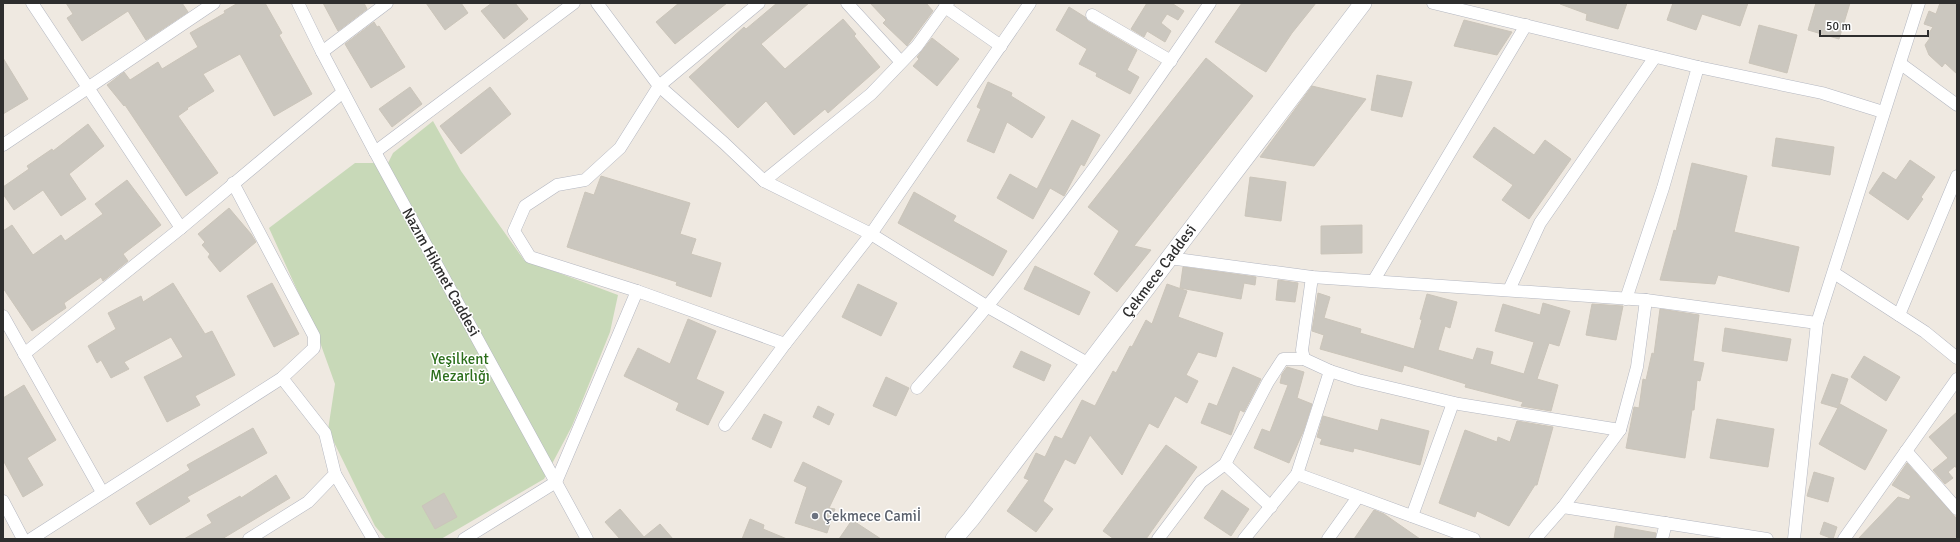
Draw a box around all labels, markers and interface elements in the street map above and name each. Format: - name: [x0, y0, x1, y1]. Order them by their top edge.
- scale bar: [1820, 12, 1928, 38]
- text: 50 m: [1826, 19, 1851, 34]
- street label: Nazım Hikmet Caddesi: [398, 205, 484, 339]
- street label: Çekmece Caddesi: [1118, 221, 1200, 321]
- park label: Yeşilkent Mezarlığı: [430, 350, 490, 385]
- place label: Çekmece Camiİ: [823, 507, 921, 525]
- marker: Çekmece Camiİ: [810, 511, 820, 521]

